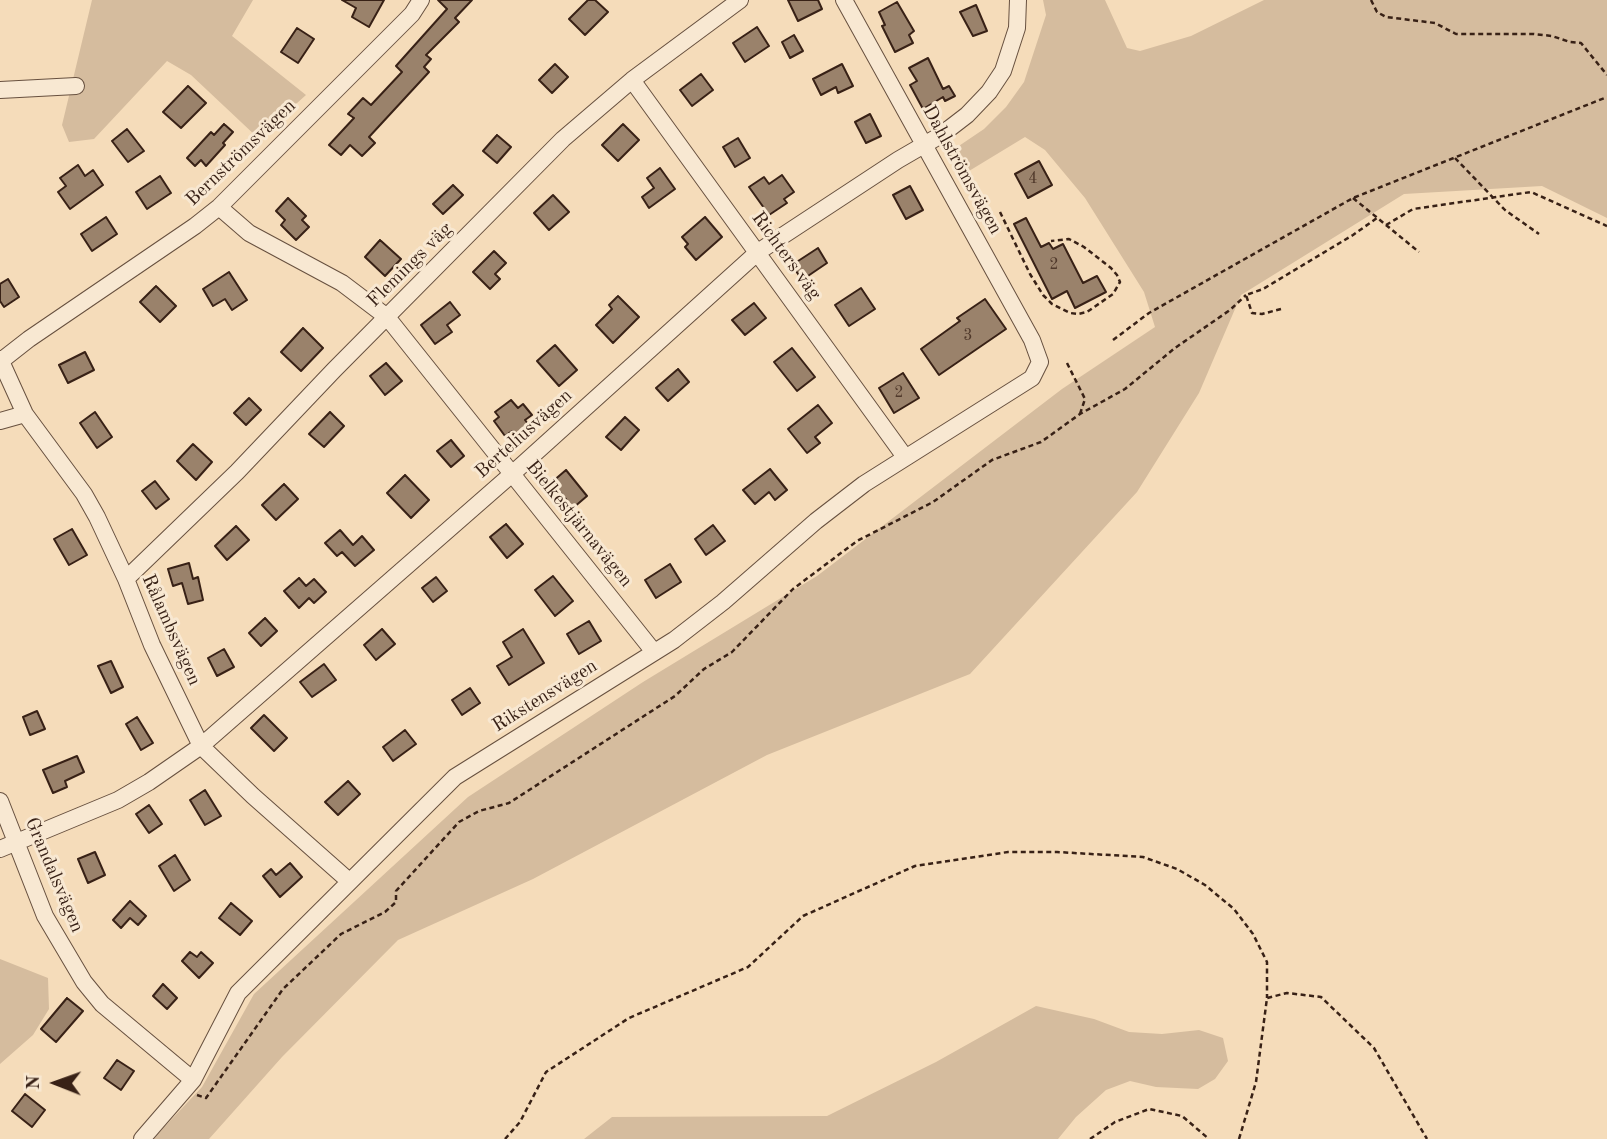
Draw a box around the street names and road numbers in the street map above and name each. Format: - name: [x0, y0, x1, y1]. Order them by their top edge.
- street label: Bernströmsvägen: [181, 95, 301, 211]
- street label: Dahlströmsvägen: [917, 102, 1007, 238]
- street label: Richters väg: [746, 207, 826, 305]
- street label: Flemings väg: [363, 218, 457, 312]
- street label: Berteliusvägen: [471, 385, 577, 483]
- street label: Bielkestjärnavägen: [521, 456, 637, 592]
- street label: Rålambsvägen: [136, 571, 206, 689]
- street label: Rikstensvägen: [488, 655, 602, 737]
- street label: Grandalsvägen: [20, 814, 88, 936]

